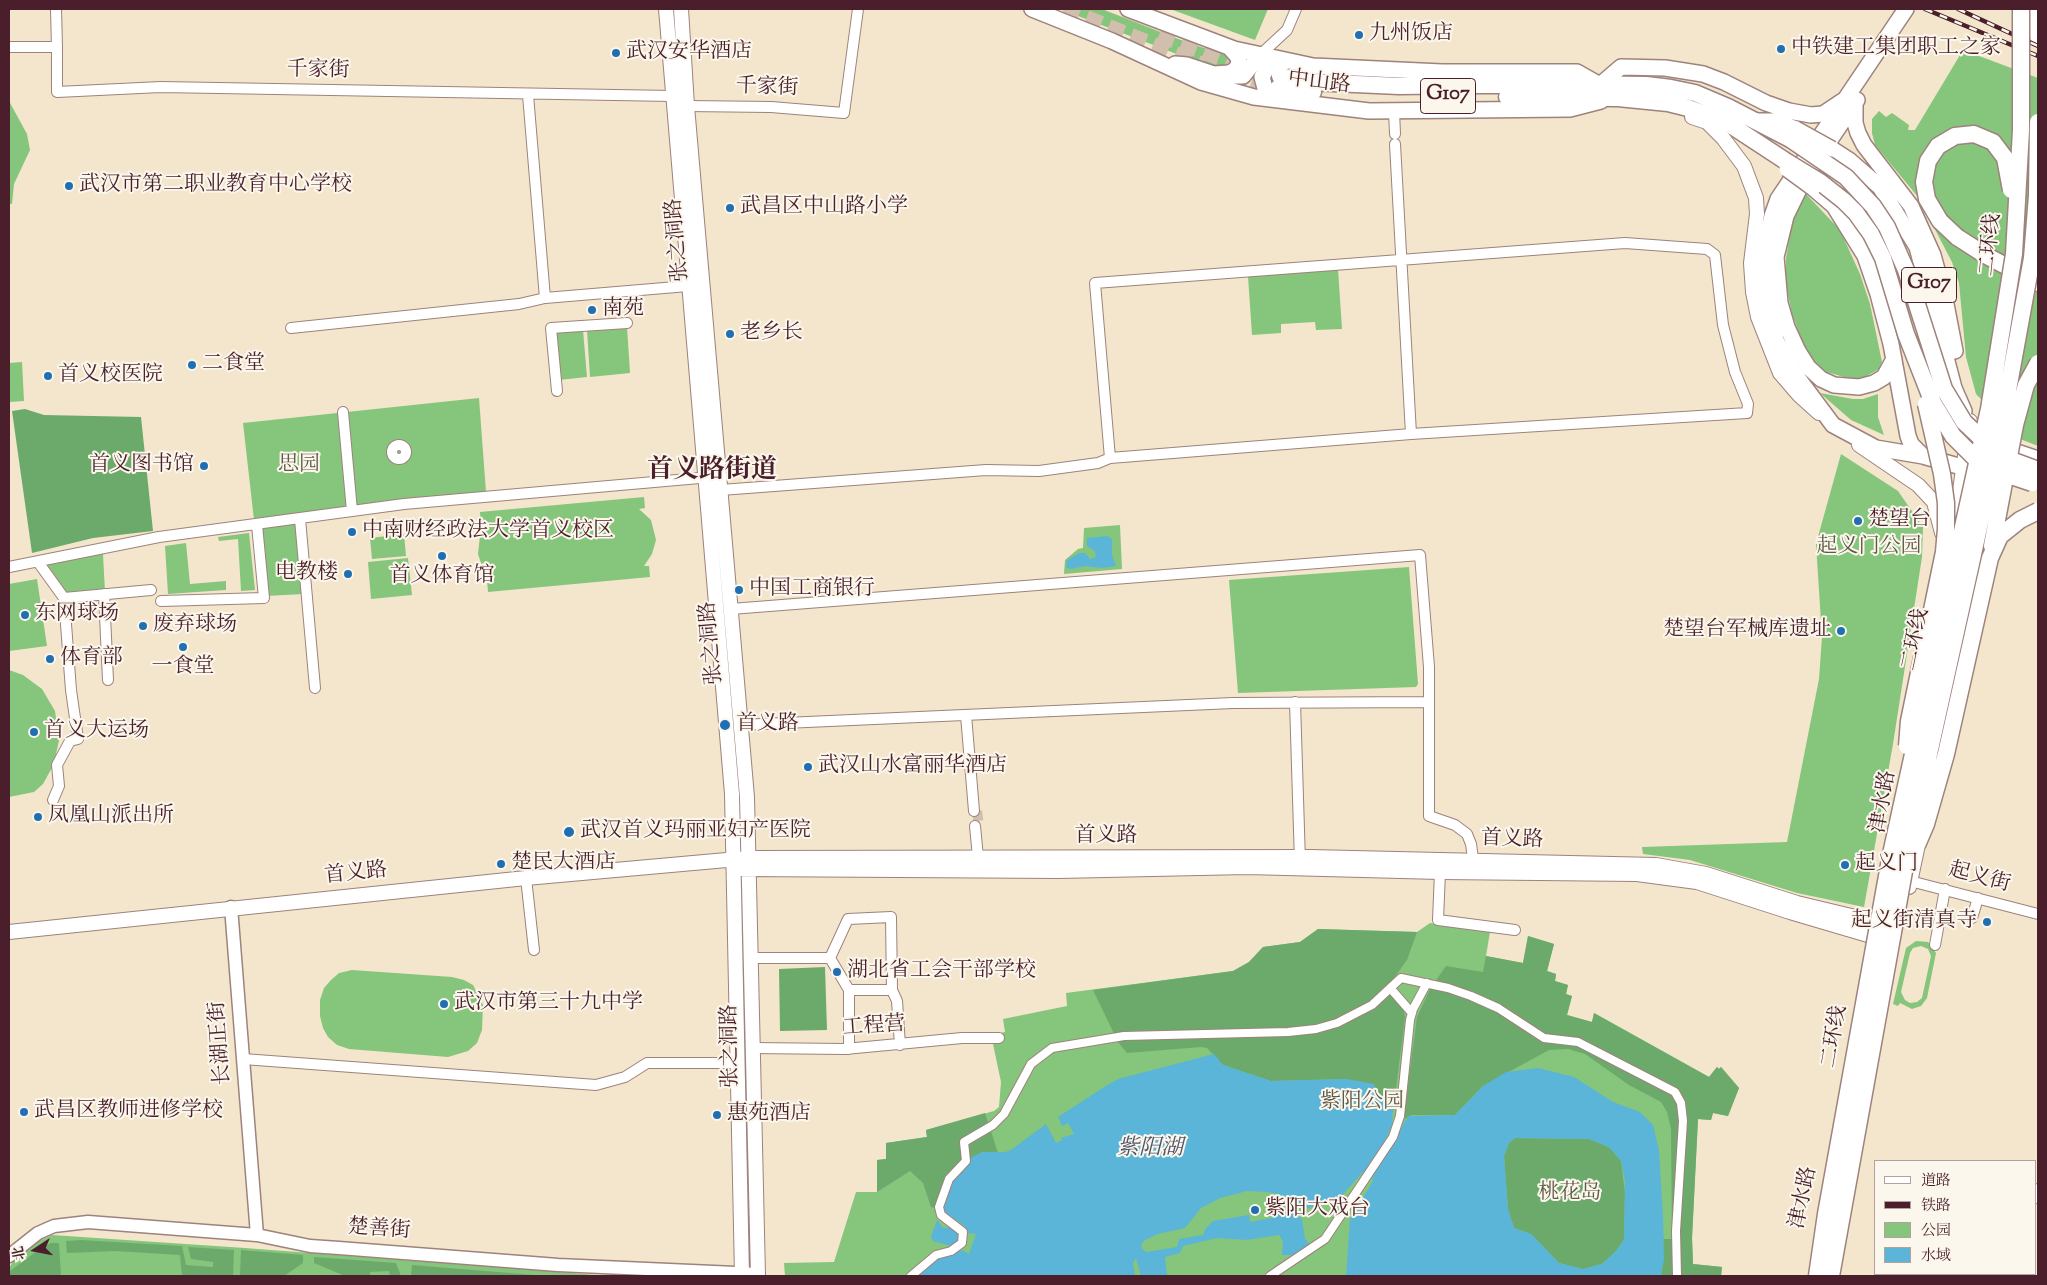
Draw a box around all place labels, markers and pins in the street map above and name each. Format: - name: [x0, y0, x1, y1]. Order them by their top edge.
- place label: 九州饭店: [1369, 22, 1453, 48]
- marker: 九州饭店: [1353, 29, 1365, 41]
- place label: 中铁建工集团职工之家: [1791, 36, 2001, 62]
- place label: 武汉安华酒店: [626, 40, 752, 66]
- marker: 中铁建工集团职工之家: [1775, 43, 1787, 55]
- marker: 武汉安华酒店: [610, 47, 622, 59]
- place label: 武汉市第二职业教育中心学校: [79, 173, 352, 199]
- marker: 武汉市第二职业教育中心学校: [63, 180, 75, 192]
- place label: 武昌区中山路小学: [740, 195, 908, 221]
- marker: 武昌区中山路小学: [724, 202, 736, 214]
- place label: 南苑: [602, 297, 644, 323]
- marker: 南苑: [586, 304, 598, 316]
- place label: 老乡长: [740, 321, 803, 347]
- marker: 老乡长: [724, 328, 736, 340]
- place label: 二食堂: [202, 352, 265, 378]
- marker: 二食堂: [186, 359, 198, 371]
- place label: 首义校医院: [58, 363, 163, 389]
- marker: 首义校医院: [42, 370, 54, 382]
- place label: 首义图书馆: [89, 453, 194, 479]
- marker: 首义图书馆: [198, 460, 210, 472]
- place label: 楚望台: [1868, 508, 1931, 534]
- marker: 楚望台: [1852, 515, 1864, 527]
- place label: 中南财经政法大学首义校区: [362, 519, 614, 545]
- marker: 中南财经政法大学首义校区: [346, 526, 358, 538]
- marker: 首义体育馆: [436, 550, 448, 562]
- place label: 电教楼: [275, 561, 338, 587]
- place label: 首义体育馆: [390, 564, 494, 590]
- marker: 电教楼: [342, 568, 354, 580]
- place label: 中国工商银行: [749, 577, 875, 603]
- marker: 中国工商银行: [733, 584, 745, 596]
- place label: 东网球场: [35, 602, 119, 628]
- marker: 东网球场: [19, 609, 31, 621]
- place label: 废弃球场: [153, 613, 237, 639]
- place label: 楚望台军械库遗址: [1663, 618, 1831, 644]
- marker: 废弃球场: [137, 620, 149, 632]
- marker: 楚望台军械库遗址: [1835, 625, 1847, 637]
- marker: 一食堂: [177, 641, 189, 653]
- place label: 体育部: [60, 646, 123, 672]
- marker: 体育部: [44, 653, 56, 665]
- place label: 一食堂: [152, 655, 214, 681]
- place label: 首义路: [736, 712, 799, 738]
- marker: 首义路: [718, 718, 732, 732]
- place label: 首义大运场: [44, 719, 149, 745]
- marker: 首义大运场: [28, 726, 40, 738]
- place label: 武汉山水富丽华酒店: [818, 754, 1007, 780]
- marker: 武汉山水富丽华酒店: [802, 761, 814, 773]
- place label: 凤凰山派出所: [48, 804, 174, 830]
- marker: 凤凰山派出所: [32, 811, 44, 823]
- place label: 武汉首义玛丽亚妇产医院: [580, 819, 811, 845]
- marker: 武汉首义玛丽亚妇产医院: [562, 825, 576, 839]
- place label: 楚民大酒店: [511, 851, 616, 877]
- place label: 起义门: [1855, 852, 1918, 878]
- marker: 楚民大酒店: [495, 858, 507, 870]
- marker: 起义门: [1839, 859, 1851, 871]
- place label: 起义街清真寺: [1851, 909, 1977, 935]
- marker: 起义街清真寺: [1981, 916, 1993, 928]
- place label: 湖北省工会干部学校: [847, 959, 1036, 985]
- marker: 湖北省工会干部学校: [831, 966, 843, 978]
- place label: 武汉市第三十九中学: [454, 991, 643, 1017]
- marker: 武汉市第三十九中学: [438, 998, 450, 1010]
- place label: 武昌区教师进修学校: [34, 1099, 223, 1125]
- place label: 惠苑酒店: [727, 1102, 811, 1128]
- marker: 武昌区教师进修学校: [18, 1106, 30, 1118]
- marker: 惠苑酒店: [711, 1109, 723, 1121]
- place label: 紫阳大戏台: [1265, 1197, 1370, 1223]
- marker: 紫阳大戏台: [1249, 1204, 1261, 1216]

